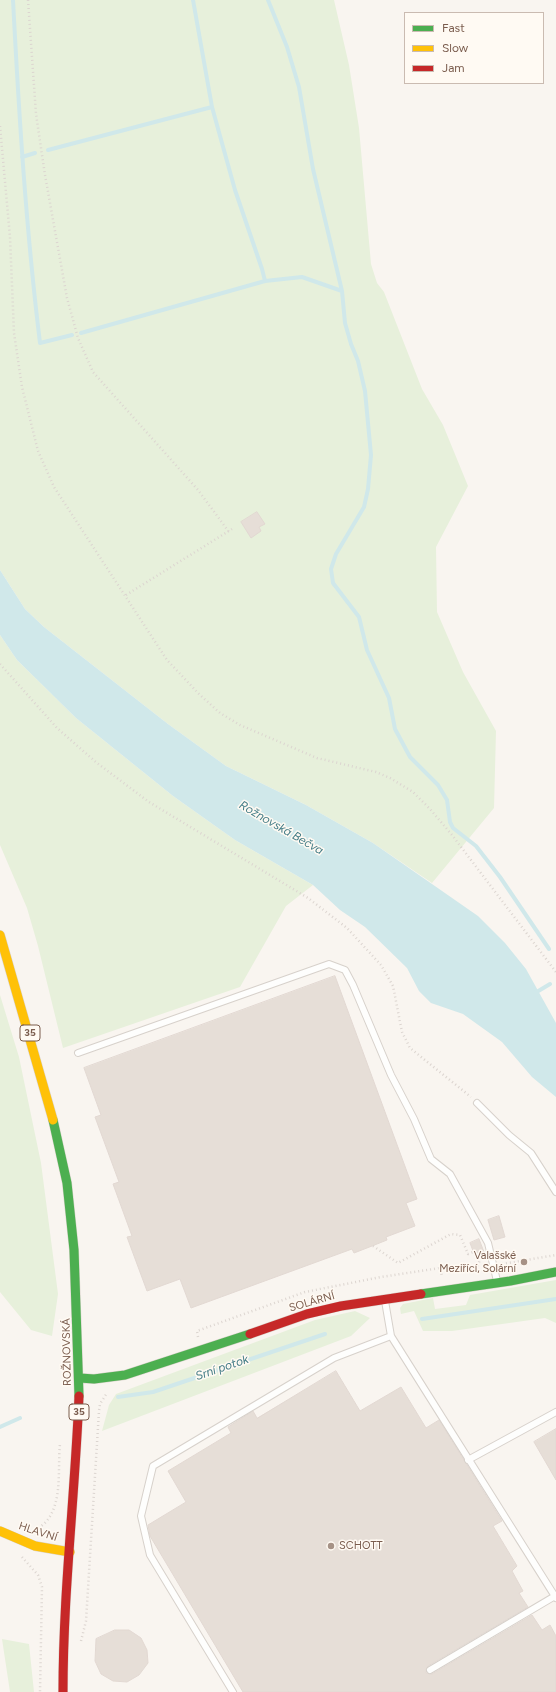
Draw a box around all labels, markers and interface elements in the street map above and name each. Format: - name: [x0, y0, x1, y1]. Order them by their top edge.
- legend: [404, 12, 544, 84]
- text: Fast: [442, 21, 465, 35]
- text: Slow: [442, 41, 468, 55]
- text: Jam: [442, 61, 465, 75]
- water label: Rožnovská Bečva: [236, 798, 326, 858]
- road number: 35: [20, 1025, 40, 1041]
- place label: Valašské Meziřící, Solární: [439, 1249, 516, 1275]
- marker: Valašské Meziřící, Solární: [519, 1257, 529, 1267]
- street label: SOLÁRNÍ: [288, 1289, 336, 1315]
- street label: ROŽNOVSKÁ: [60, 1318, 74, 1386]
- water label: Srní potok: [193, 1352, 251, 1384]
- road number: 35: [69, 1404, 89, 1420]
- street label: HLAVNÍ: [17, 1520, 59, 1544]
- place label: SCHOTT: [339, 1539, 383, 1553]
- marker: SCHOTT: [326, 1541, 336, 1551]

